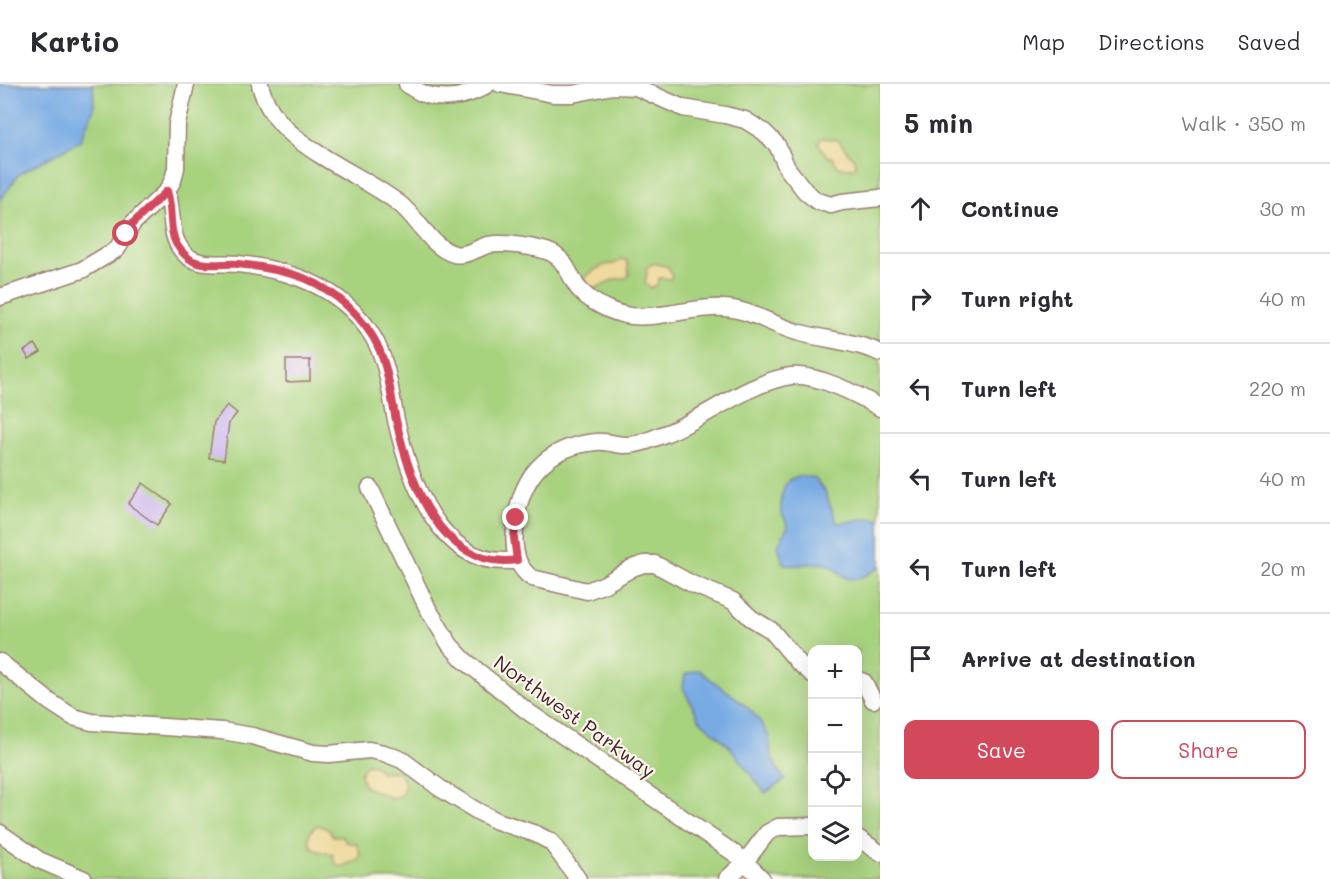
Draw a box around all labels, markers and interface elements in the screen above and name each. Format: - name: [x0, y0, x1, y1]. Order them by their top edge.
- text: Kartio: [30, 23, 119, 59]
- text: Map: [1022, 28, 1065, 55]
- text: Directions: [1098, 28, 1205, 55]
- text: Saved: [1238, 28, 1300, 55]
- text: 5 min: [904, 106, 973, 140]
- text: Walk · 350 m: [1181, 110, 1306, 136]
- icon: ahead: [904, 192, 937, 225]
- text: Continue: [961, 194, 1059, 223]
- text: 30 m: [1260, 195, 1306, 221]
- route start: [112, 220, 138, 246]
- icon: right: [904, 282, 937, 315]
- text: Turn right: [961, 284, 1073, 313]
- text: 40 m: [1260, 285, 1306, 311]
- icon: left: [904, 372, 937, 405]
- text: Turn left: [961, 374, 1057, 403]
- text: 220 m: [1249, 375, 1306, 401]
- icon: left: [904, 462, 937, 495]
- text: Turn left: [961, 464, 1057, 493]
- text: 40 m: [1260, 465, 1306, 491]
- route end: [502, 504, 528, 530]
- icon: left: [904, 552, 937, 585]
- text: Turn left: [961, 554, 1057, 583]
- text: 20 m: [1260, 555, 1306, 581]
- icon: arrive: [904, 642, 937, 675]
- text: Arrive at destination: [961, 644, 1196, 673]
- map controls: [808, 645, 862, 861]
- button: +: [808, 645, 862, 699]
- street label: Northwest Parkway: [489, 649, 661, 783]
- button: −: [808, 699, 862, 753]
- button: Save: [904, 720, 1099, 779]
- button: Share: [1111, 720, 1306, 779]
- button: locate: [808, 753, 862, 807]
- button: layers: [808, 807, 862, 861]

